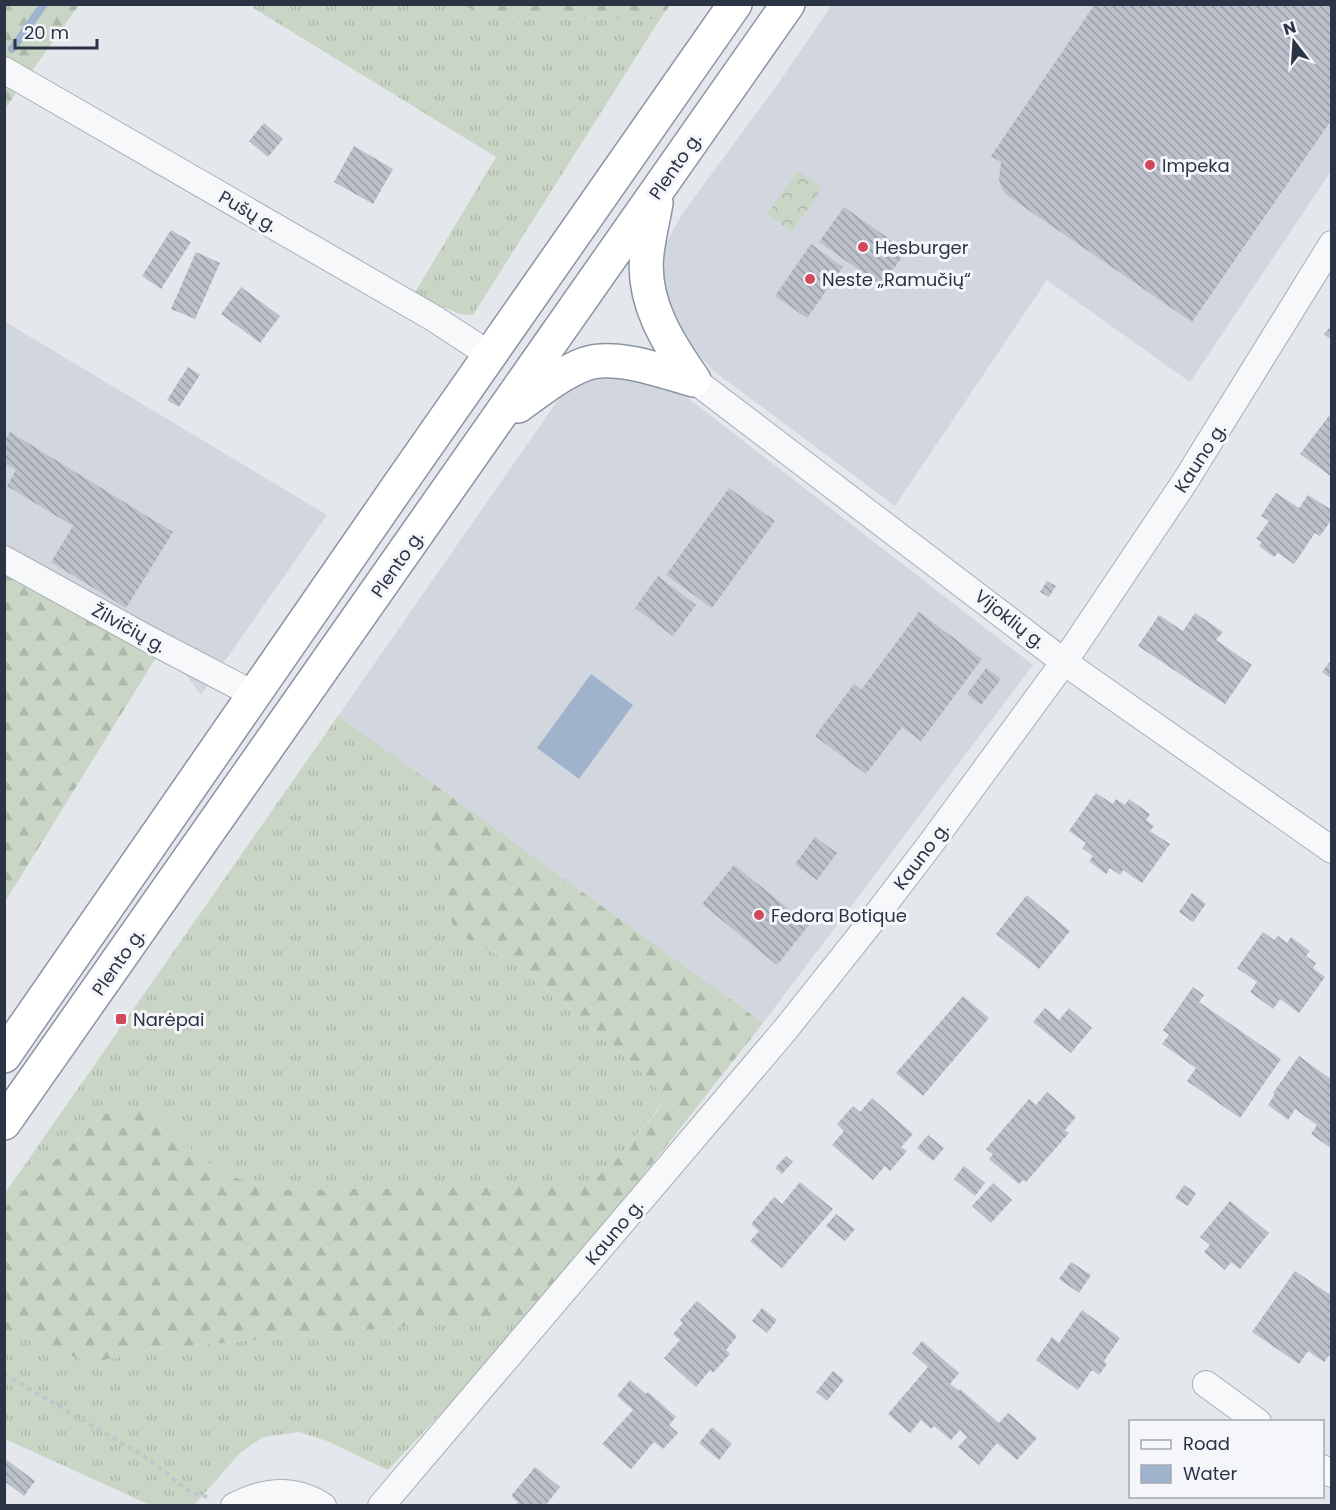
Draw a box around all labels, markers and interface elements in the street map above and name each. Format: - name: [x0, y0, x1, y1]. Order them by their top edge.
- scale bar: [15, 12, 98, 50]
- north arrow: [1264, 12, 1324, 72]
- text: N: [1281, 15, 1299, 41]
- text: 20 m: [24, 20, 69, 45]
- street label: Plento g.: [643, 128, 707, 204]
- place label: Impeka: [1162, 153, 1230, 178]
- marker: Impeka: [1143, 158, 1157, 172]
- street label: Pušų g.: [214, 184, 282, 238]
- place label: Hesburger: [875, 235, 969, 260]
- marker: Hesburger: [856, 240, 870, 254]
- place label: Neste „Ramučių“: [822, 267, 971, 292]
- marker: Neste „Ramučių“: [803, 272, 817, 286]
- street label: Kauno g.: [1168, 418, 1232, 498]
- street label: Plento g.: [365, 526, 429, 602]
- street label: Vijoklių g.: [970, 584, 1050, 654]
- street label: Žilvičių g.: [88, 597, 170, 659]
- street label: Kauno g.: [887, 817, 955, 895]
- place label: Fedora Botique: [771, 903, 907, 928]
- marker: Fedora Botique: [752, 908, 766, 922]
- street label: Plento g.: [86, 924, 150, 1000]
- place label: Narėpai: [133, 1007, 204, 1032]
- marker: Narėpai: [114, 1012, 128, 1026]
- street label: Kauno g.: [579, 1194, 649, 1270]
- legend: [1129, 1420, 1324, 1498]
- text: Road: [1183, 1431, 1230, 1456]
- text: Water: [1183, 1461, 1237, 1486]

